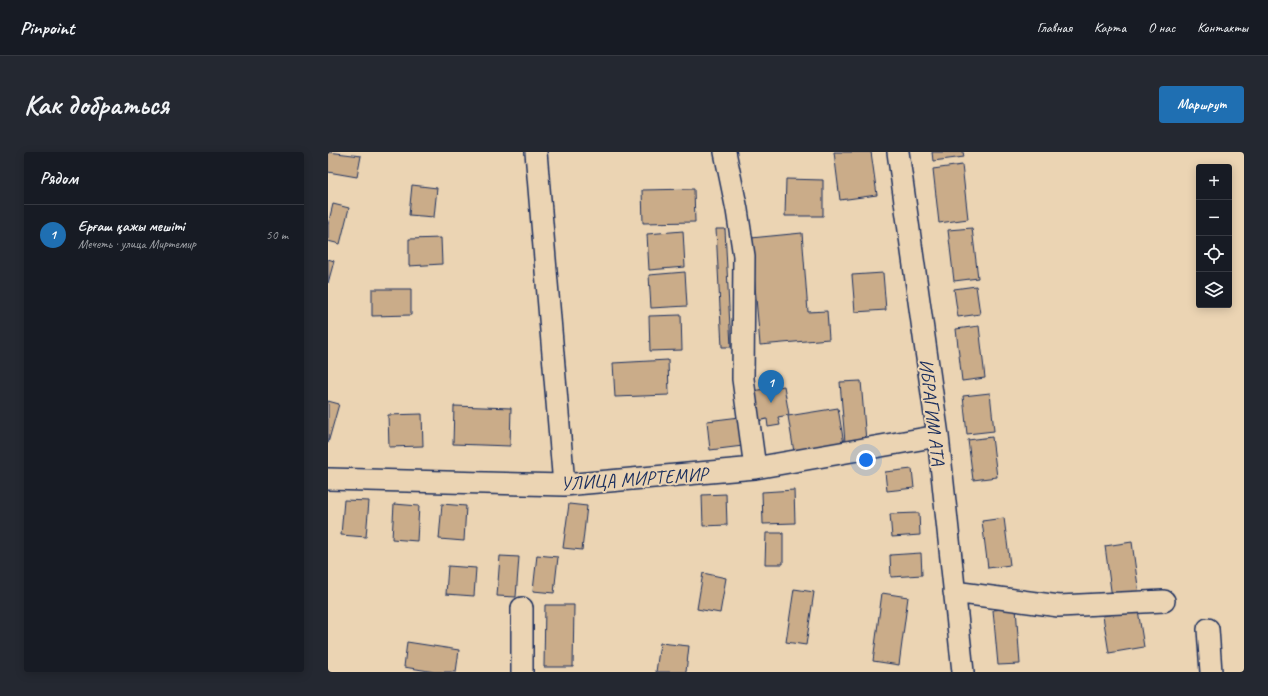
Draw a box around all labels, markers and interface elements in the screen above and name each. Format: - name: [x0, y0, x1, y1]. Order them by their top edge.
- text: Pinpoint: [20, 16, 74, 40]
- text: Главная: [1037, 19, 1072, 36]
- text: Карта: [1094, 19, 1126, 36]
- text: О нас: [1148, 19, 1175, 36]
- text: Контакты: [1197, 19, 1248, 36]
- button: Маршрут: [1159, 86, 1244, 123]
- text: Как добраться: [24, 87, 169, 122]
- map controls: [1196, 164, 1232, 308]
- button: +: [1196, 164, 1232, 200]
- text: Рядом: [40, 168, 78, 189]
- button: −: [1196, 200, 1232, 236]
- text: Ерғаш қажы мешіті: [78, 217, 185, 236]
- text: 1: [50, 227, 56, 243]
- text: 50 m: [266, 227, 288, 243]
- text: Мечеть · улица Миртемир: [78, 236, 196, 252]
- button: locate: [1196, 236, 1232, 272]
- button: layers: [1196, 272, 1232, 308]
- street label: ИБРАГИМ АТА: [914, 358, 950, 467]
- pin: 1: [758, 370, 784, 403]
- your location: [856, 450, 876, 470]
- street label: УЛИЦА МИРТЕМИР: [560, 462, 711, 496]

